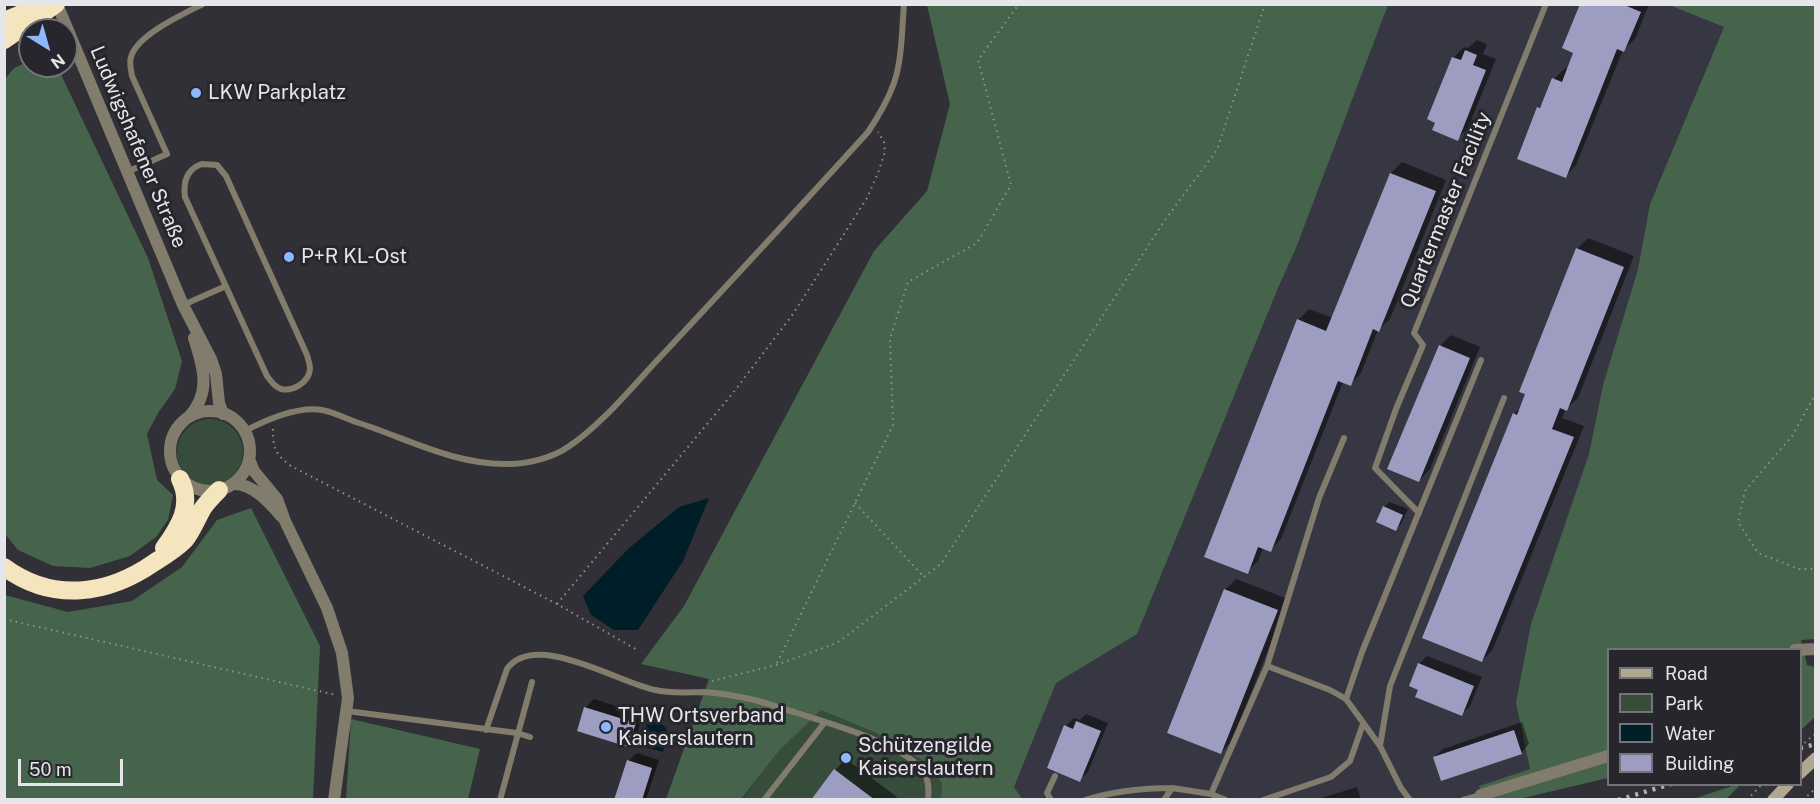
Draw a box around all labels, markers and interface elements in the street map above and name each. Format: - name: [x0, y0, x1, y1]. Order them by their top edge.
- north arrow: [18, 18, 78, 78]
- street label: Ludwigshafener Straße: [85, 42, 191, 252]
- text: N: [47, 50, 69, 73]
- place label: LKW Parkplatz: [208, 81, 346, 105]
- marker: LKW Parkplatz: [189, 86, 203, 100]
- street label: Quartermaster Facility: [1396, 108, 1496, 312]
- place label: P+R KL-Ost: [301, 245, 407, 269]
- marker: P+R KL-Ost: [282, 250, 296, 264]
- legend: [1607, 648, 1802, 786]
- text: Road: [1665, 663, 1708, 684]
- text: Park: [1665, 693, 1703, 714]
- place label: THW Ortsverband Kaiserslautern: [618, 704, 784, 751]
- marker: THW Ortsverband Kaiserslautern: [599, 720, 613, 734]
- text: Water: [1665, 723, 1715, 744]
- place label: Schützengilde Kaiserslautern: [858, 734, 994, 781]
- scale bar: [21, 747, 126, 785]
- marker: Schützengilde Kaiserslautern: [839, 751, 853, 765]
- text: Building: [1665, 753, 1734, 774]
- text: 50 m: [29, 759, 72, 780]

